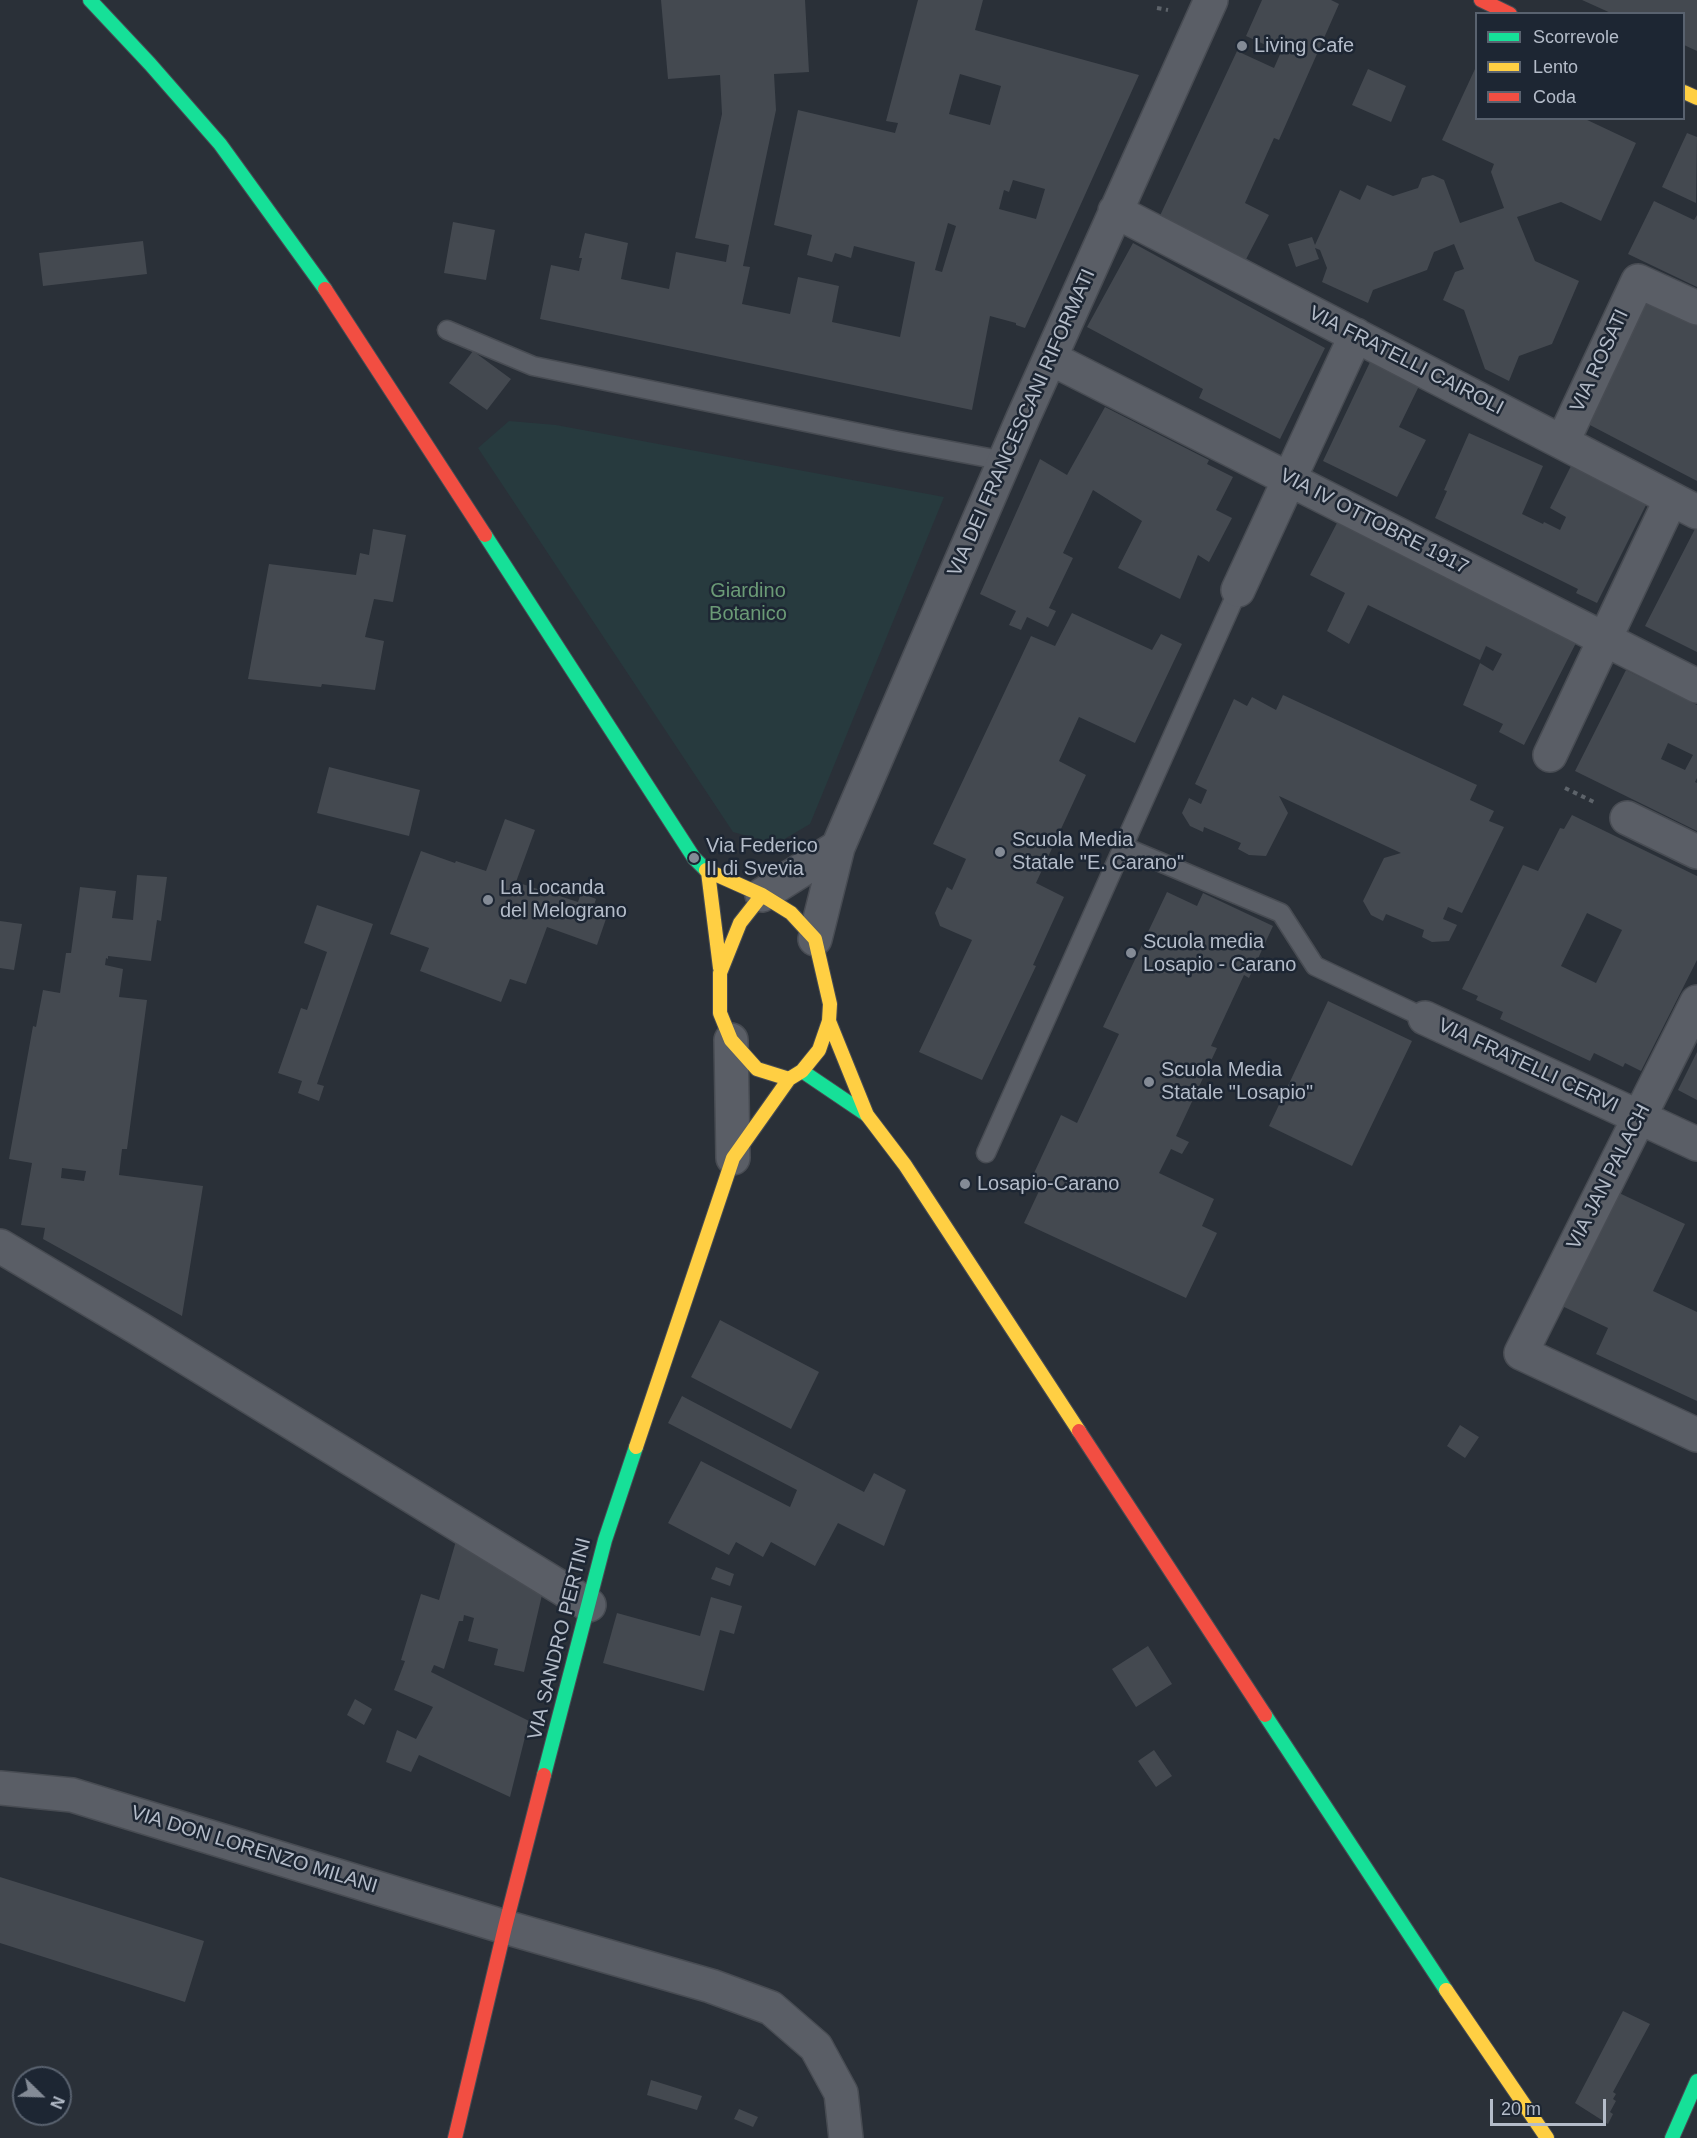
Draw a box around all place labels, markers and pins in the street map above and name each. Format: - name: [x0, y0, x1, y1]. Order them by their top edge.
- place label: Living Cafe: [1254, 34, 1354, 58]
- marker: Living Cafe: [1235, 39, 1249, 53]
- place label: Scuola Media Statale "E. Carano": [1012, 828, 1184, 875]
- place label: Via Federico II di Svevia: [706, 834, 818, 881]
- marker: Scuola Media Statale "E. Carano": [993, 845, 1007, 859]
- marker: Via Federico II di Svevia: [687, 851, 701, 865]
- place label: La Locanda del Melograno: [500, 876, 627, 923]
- marker: La Locanda del Melograno: [481, 893, 495, 907]
- place label: Scuola media Losapio - Carano: [1143, 930, 1296, 977]
- marker: Scuola media Losapio - Carano: [1124, 946, 1138, 960]
- place label: Scuola Media Statale "Losapio": [1161, 1058, 1313, 1105]
- marker: Scuola Media Statale "Losapio": [1142, 1075, 1156, 1089]
- place label: Losapio-Carano: [977, 1172, 1119, 1196]
- marker: Losapio-Carano: [958, 1177, 972, 1191]

